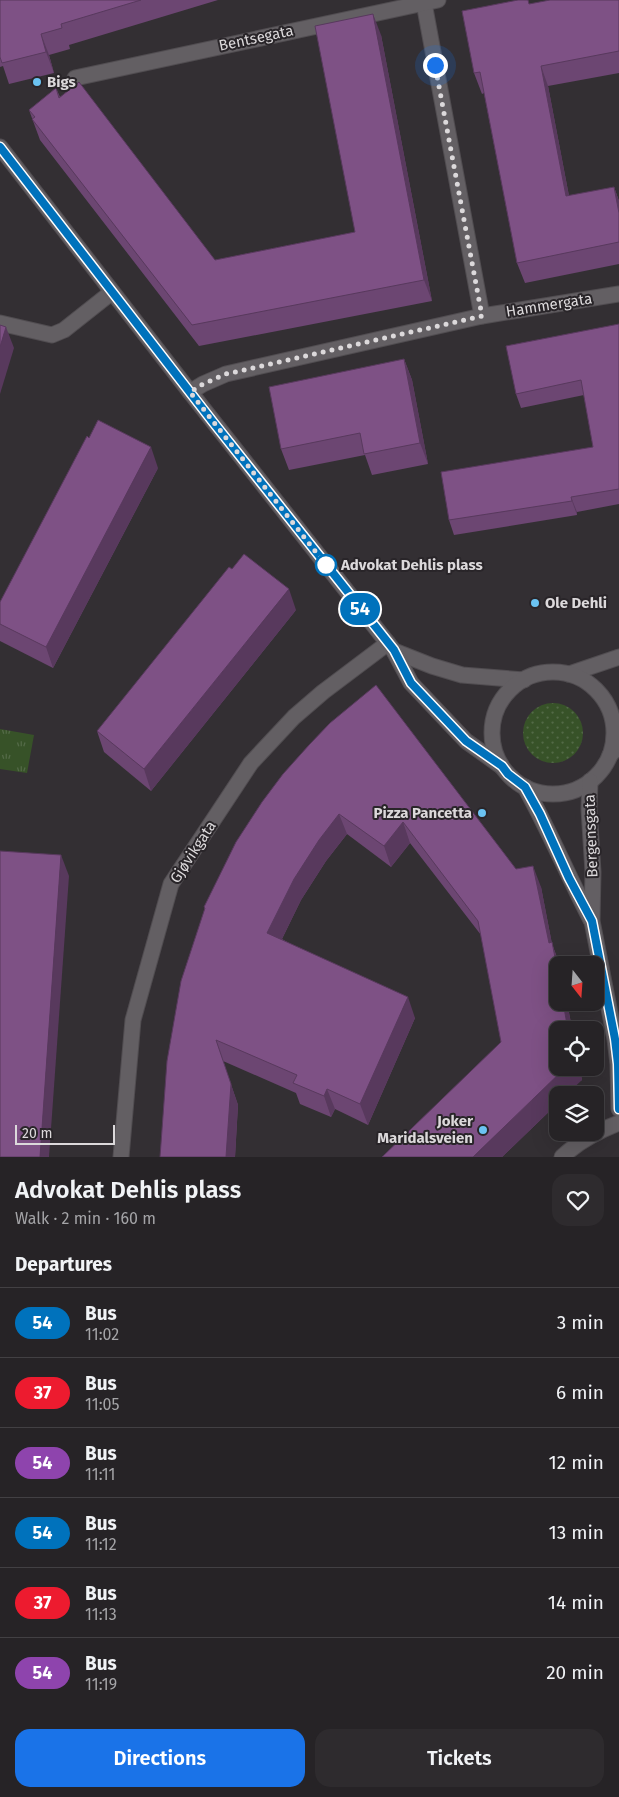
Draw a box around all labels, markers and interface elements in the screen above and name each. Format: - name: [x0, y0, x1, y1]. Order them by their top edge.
- street label: Bentsegata: [217, 21, 295, 55]
- your location: [423, 53, 448, 78]
- place label: Bigs: [47, 73, 76, 91]
- marker: Bigs: [31, 76, 43, 88]
- street label: Hammergata: [505, 289, 593, 321]
- marker: Advokat Dehlis plass: [315, 554, 337, 576]
- place label: Advokat Dehlis plass: [340, 556, 483, 574]
- line badge: 54: [338, 593, 382, 625]
- place label: Ole Dehli: [545, 594, 607, 612]
- marker: Ole Dehli: [529, 597, 541, 609]
- text: 54: [350, 598, 370, 620]
- street label: Bergensgata: [581, 794, 601, 878]
- place label: Pizza Pancetta: [374, 804, 472, 822]
- marker: Pizza Pancetta: [476, 807, 488, 819]
- street label: Gjøvikgata: [166, 817, 220, 887]
- north arrow: [549, 956, 604, 1011]
- map controls: [549, 956, 604, 1141]
- button: locate: [549, 1021, 604, 1076]
- button: layers: [549, 1086, 604, 1141]
- place label: Joker Maridalsveien: [377, 1112, 474, 1147]
- scale bar: [15, 1122, 115, 1145]
- marker: Joker Maridalsveien: [477, 1124, 489, 1136]
- text: 20 m: [22, 1125, 52, 1142]
- button: heart: [552, 1174, 604, 1226]
- text: Advokat Dehlis plass: [15, 1176, 241, 1204]
- text: Walk · 2 min · 160 m: [15, 1209, 156, 1228]
- text: Departures: [15, 1253, 112, 1276]
- text: Bus: [85, 1302, 117, 1325]
- text: 3 min: [557, 1311, 604, 1334]
- text: 54: [33, 1312, 52, 1334]
- text: 11:02: [85, 1325, 119, 1344]
- text: Bus: [85, 1372, 117, 1395]
- text: 6 min: [556, 1381, 604, 1404]
- text: 37: [34, 1382, 51, 1404]
- text: 11:05: [85, 1395, 119, 1414]
- text: Bus: [85, 1442, 117, 1465]
- text: 12 min: [549, 1451, 604, 1474]
- text: 54: [33, 1452, 52, 1474]
- text: 11:11: [85, 1465, 115, 1484]
- text: Bus: [85, 1512, 117, 1535]
- text: 13 min: [548, 1521, 604, 1544]
- text: 54: [33, 1522, 52, 1544]
- text: 11:12: [85, 1535, 117, 1554]
- text: Bus: [85, 1582, 117, 1605]
- text: 14 min: [548, 1591, 604, 1614]
- text: 37: [34, 1592, 51, 1614]
- text: 11:13: [85, 1605, 117, 1624]
- text: Bus: [85, 1652, 117, 1675]
- text: 20 min: [546, 1661, 604, 1684]
- text: 54: [33, 1662, 52, 1684]
- text: 11:19: [85, 1675, 117, 1694]
- button: Directions: [15, 1729, 305, 1787]
- button: Tickets: [315, 1729, 604, 1787]

